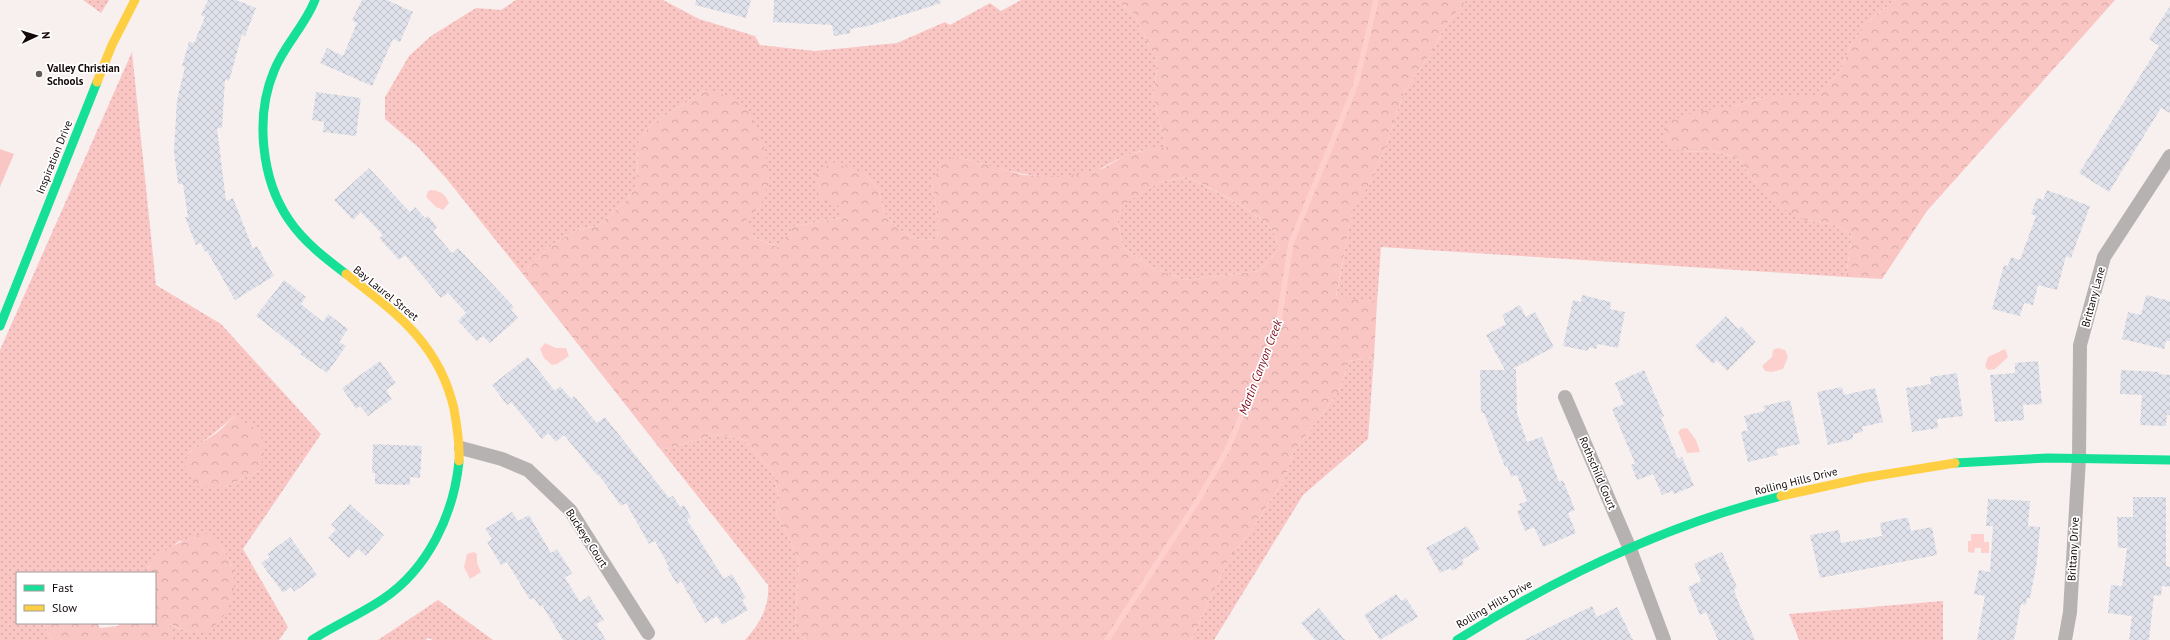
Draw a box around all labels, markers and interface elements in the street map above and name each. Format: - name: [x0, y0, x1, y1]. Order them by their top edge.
- north arrow: [16, 16, 56, 56]
- text: N: [39, 31, 53, 39]
- place label: Valley Christian Schools: [46, 61, 120, 88]
- marker: Valley Christian Schools: [34, 69, 44, 79]
- street label: Inspiration Drive: [33, 118, 75, 196]
- street label: Bay Laurel Street: [351, 262, 422, 324]
- street label: Brittany Lane: [2078, 265, 2108, 329]
- water label: Martin Canyon Creek: [1235, 317, 1285, 417]
- street label: Rothschild Court: [1576, 434, 1620, 512]
- street label: Rolling Hills Drive: [1753, 464, 1839, 498]
- street label: Buckeye Court: [563, 506, 611, 570]
- street label: Brittany Drive: [2064, 516, 2082, 582]
- legend: [16, 572, 156, 624]
- street label: Rolling Hills Drive: [1454, 576, 1535, 631]
- text: Fast: [52, 580, 73, 595]
- text: Slow: [52, 600, 77, 615]

